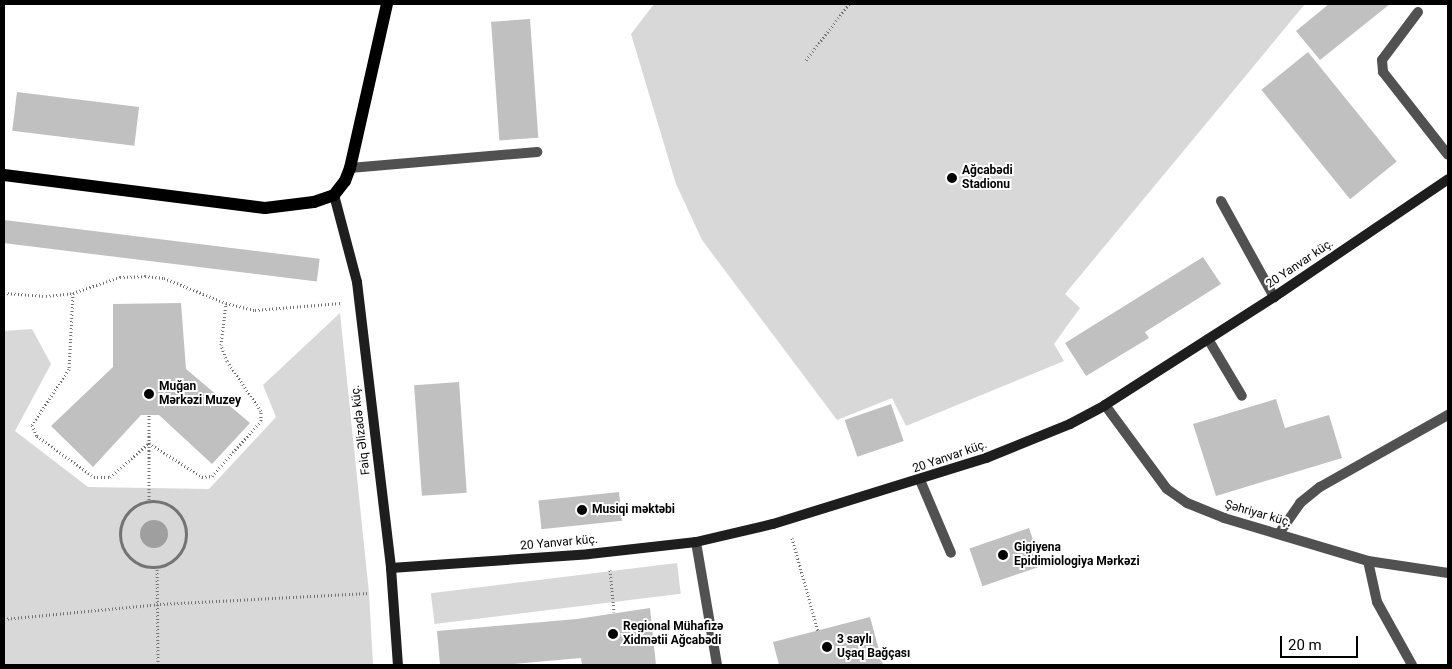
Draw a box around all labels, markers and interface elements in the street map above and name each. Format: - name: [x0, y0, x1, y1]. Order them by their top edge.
- place label: Ağcabədi Stadionu: [962, 164, 1013, 192]
- marker: Ağcabədi Stadionu: [946, 172, 958, 184]
- street label: 20 Yanvar küç.: [1264, 236, 1336, 292]
- place label: Muğan Mərkəzi Muzey: [159, 380, 241, 408]
- street label: Faiq Əlizadə küç.: [348, 384, 374, 476]
- marker: Muğan Mərkəzi Muzey: [143, 388, 155, 400]
- street label: 20 Yanvar küç.: [911, 438, 989, 476]
- street label: Şəhriyar küç.: [1223, 498, 1293, 530]
- place label: Musiqi məktəbi: [592, 503, 675, 517]
- marker: Musiqi məktəbi: [576, 504, 588, 516]
- street label: 20 Yanvar küç.: [520, 532, 598, 554]
- place label: Gigiyena Epidimiologiya Mərkəzi: [1014, 541, 1140, 569]
- marker: Gigiyena Epidimiologiya Mərkəzi: [996, 548, 1010, 562]
- place label: Regional Mühafizə Xidmətii Ağcabədi: [623, 620, 723, 648]
- scale bar: [1282, 626, 1360, 658]
- marker: Regional Mühafizə Xidmətii Ağcabədi: [607, 628, 619, 640]
- place label: 3 saylı Uşaq Bağçası: [837, 633, 910, 661]
- text: 20 m: [1288, 636, 1322, 654]
- marker: 3 saylı Uşaq Bağçası: [821, 641, 833, 653]

